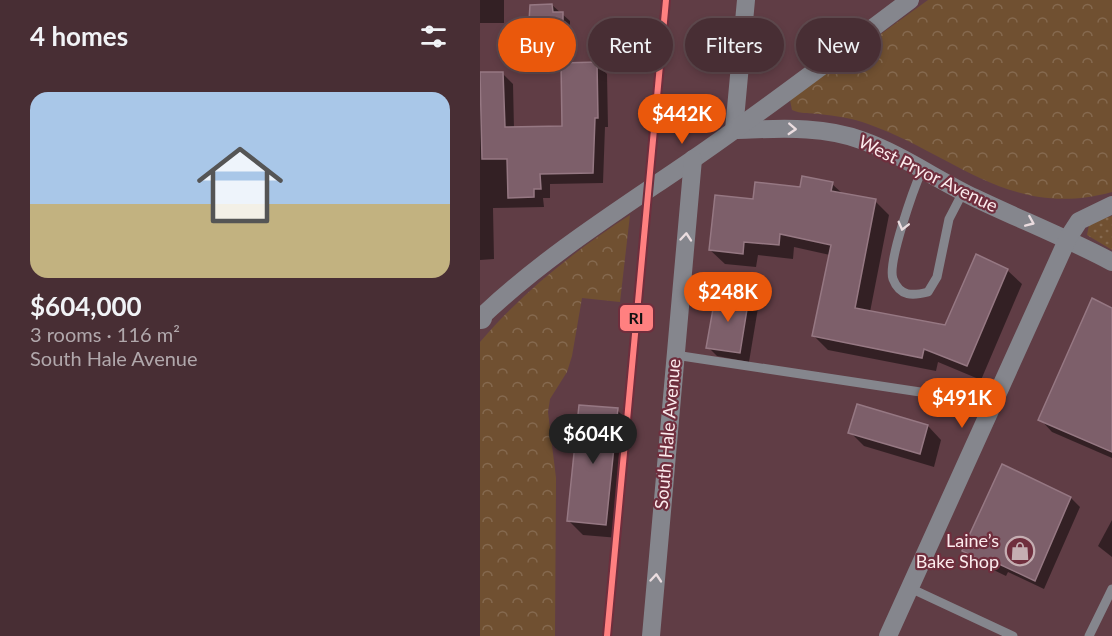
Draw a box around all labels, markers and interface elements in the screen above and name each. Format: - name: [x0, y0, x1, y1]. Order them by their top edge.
- chip: Buy: [498, 18, 576, 72]
- chip: Rent: [588, 18, 673, 72]
- chip: Filters: [685, 18, 784, 72]
- chip: New: [796, 18, 881, 72]
- text: 4 homes: [30, 20, 128, 52]
- icon: filters: [417, 20, 450, 53]
- pin: $442K: [640, 94, 724, 145]
- text: $442K: [652, 101, 712, 125]
- one-way arrow: [788, 123, 797, 136]
- street label: West Pryor Avenue: [855, 130, 1002, 216]
- icon: home: [186, 131, 294, 239]
- one-way arrow: [1024, 215, 1035, 227]
- one-way arrow: [898, 220, 911, 230]
- one-way arrow: [679, 232, 692, 242]
- pin: $248K: [686, 272, 770, 323]
- text: $248K: [698, 279, 758, 303]
- text: $604,000: [30, 290, 142, 322]
- line badge: RI: [619, 304, 654, 332]
- text: RI: [628, 308, 644, 327]
- text: 3 rooms · 116 m²: [30, 322, 180, 346]
- text: South Hale Avenue: [30, 346, 198, 370]
- street label: South Hale Avenue: [649, 358, 685, 510]
- pin: $491K: [920, 378, 1004, 429]
- text: $491K: [932, 385, 992, 409]
- pin: $604K: [551, 414, 635, 465]
- text: $604K: [563, 421, 623, 445]
- place label: Laine’s Bake Shop: [916, 529, 999, 572]
- shop icon: Laine’s Bake Shop: [1004, 535, 1036, 567]
- one-way arrow: [649, 573, 662, 582]

